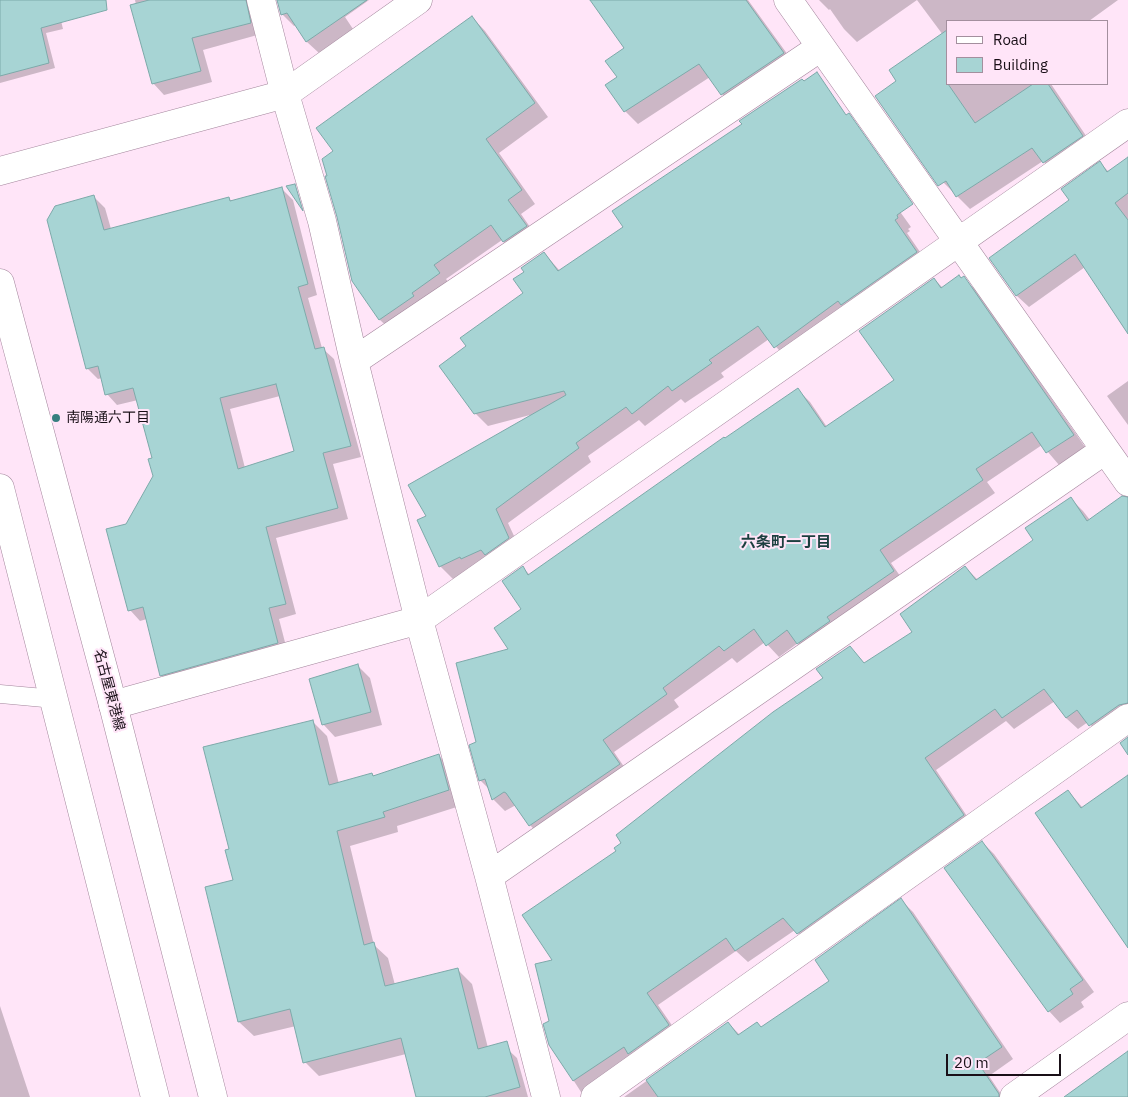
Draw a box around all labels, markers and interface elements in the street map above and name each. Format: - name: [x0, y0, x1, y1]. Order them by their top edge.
- legend: [946, 20, 1108, 85]
- text: Road: [993, 30, 1028, 49]
- text: Building: [993, 55, 1048, 74]
- place label: 南陽通六丁目: [66, 410, 150, 426]
- marker: 南陽通六丁目: [50, 412, 62, 424]
- district label: 六条町一丁目: [741, 534, 831, 552]
- street label: 名古屋東港線: [90, 647, 128, 733]
- scale bar: [948, 1044, 1063, 1076]
- text: 20 m: [954, 1053, 989, 1072]

